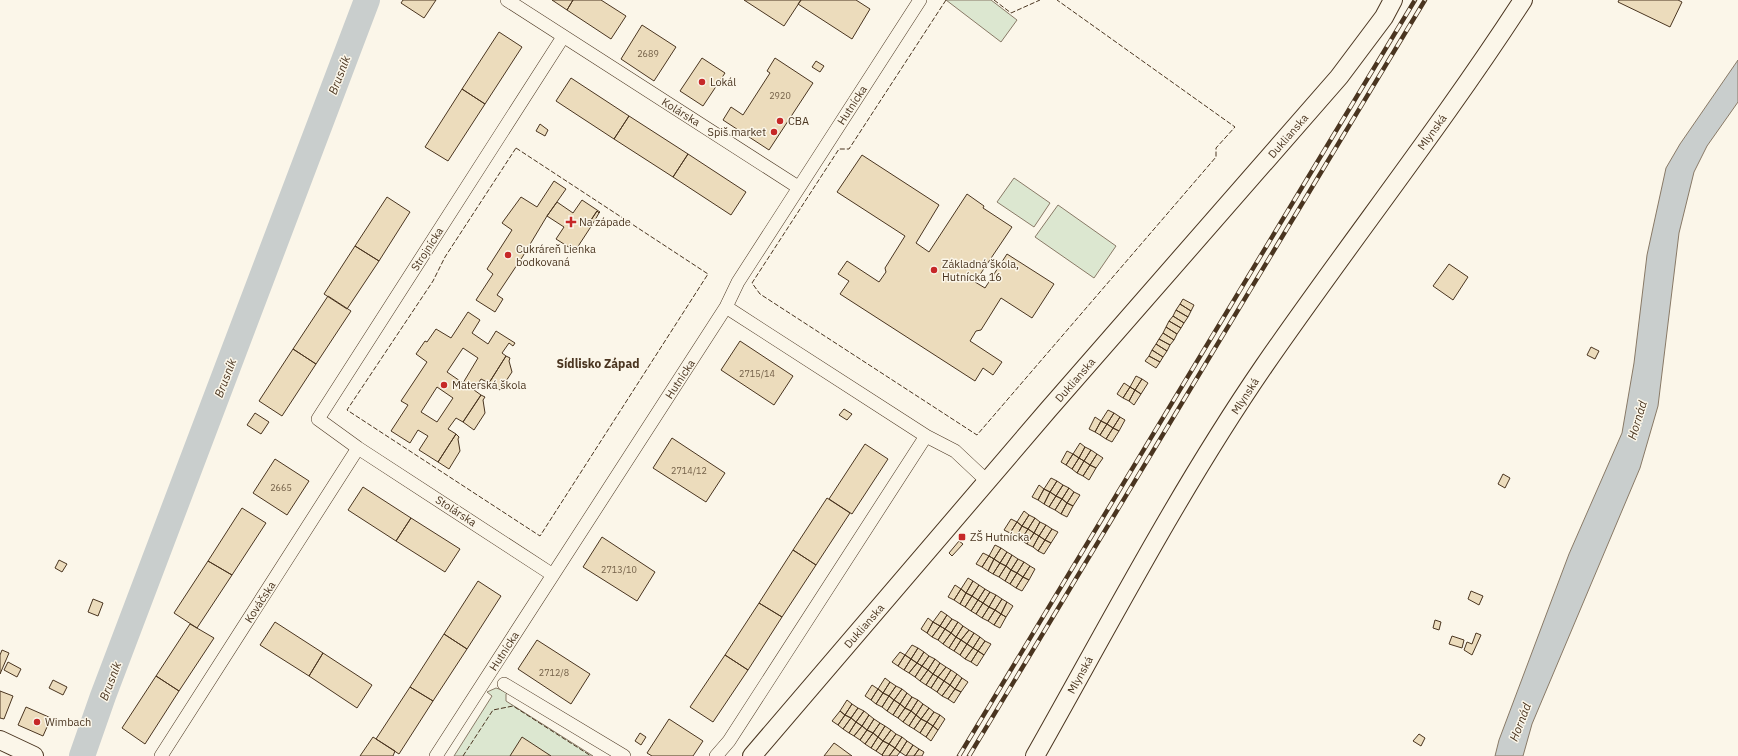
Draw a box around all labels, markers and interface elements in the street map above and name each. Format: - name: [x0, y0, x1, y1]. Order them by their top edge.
- house number: 2689: [637, 48, 659, 59]
- water label: Brusník: [325, 53, 354, 97]
- place label: Lokál: [710, 75, 736, 89]
- marker: Lokál: [697, 77, 707, 87]
- street label: Hutnícka: [834, 83, 870, 127]
- house number: 2920: [769, 90, 791, 101]
- street label: Kolárska: [659, 95, 703, 129]
- street label: Duklianska: [1265, 111, 1311, 161]
- street label: Mlynská: [1414, 111, 1450, 153]
- place label: CBA: [788, 114, 809, 128]
- marker: CBA: [775, 116, 785, 126]
- place label: Spiš market: [708, 125, 766, 139]
- marker: Spiš market: [769, 127, 779, 137]
- place label: Na západe: [579, 215, 631, 229]
- marker: Na západe: [566, 217, 576, 227]
- street label: Strojnícka: [408, 224, 446, 273]
- place label: Cukráreň Lienka bodkovaná: [516, 242, 596, 269]
- marker: Cukráreň Lienka bodkovaná: [503, 250, 513, 260]
- place label: Základná škola, Hutnícka 16: [942, 257, 1019, 284]
- marker: Základná škola, Hutnícka 16: [929, 265, 939, 275]
- street label: Duklianska: [1052, 355, 1098, 405]
- water label: Brusník: [211, 356, 240, 400]
- district label: Sídlisko Západ: [556, 356, 640, 371]
- street label: Hutnícka: [662, 357, 698, 401]
- house number: 2715/14: [739, 368, 775, 379]
- street label: Mlynská: [1228, 375, 1262, 417]
- place label: Materská škola: [452, 378, 526, 392]
- marker: Materská škola: [439, 380, 449, 390]
- water label: Hornád: [1624, 399, 1650, 441]
- house number: 2714/12: [671, 465, 707, 476]
- house number: 2665: [270, 482, 292, 493]
- street label: Stolárska: [433, 493, 479, 530]
- place label: ZŠ Hutnícka: [970, 530, 1030, 544]
- marker: ZŠ Hutnícka: [957, 532, 967, 542]
- house number: 2713/10: [601, 564, 637, 575]
- street label: Kováčska: [241, 579, 279, 625]
- street label: Duklianska: [841, 601, 887, 651]
- street label: Hutnícka: [486, 629, 522, 673]
- street label: Mlynská: [1064, 654, 1096, 696]
- water label: Brusník: [96, 659, 125, 703]
- house number: 2712/8: [539, 667, 569, 678]
- water label: Hornád: [1506, 701, 1534, 743]
- place label: Wimbach: [45, 715, 91, 729]
- marker: Wimbach: [32, 717, 42, 727]

